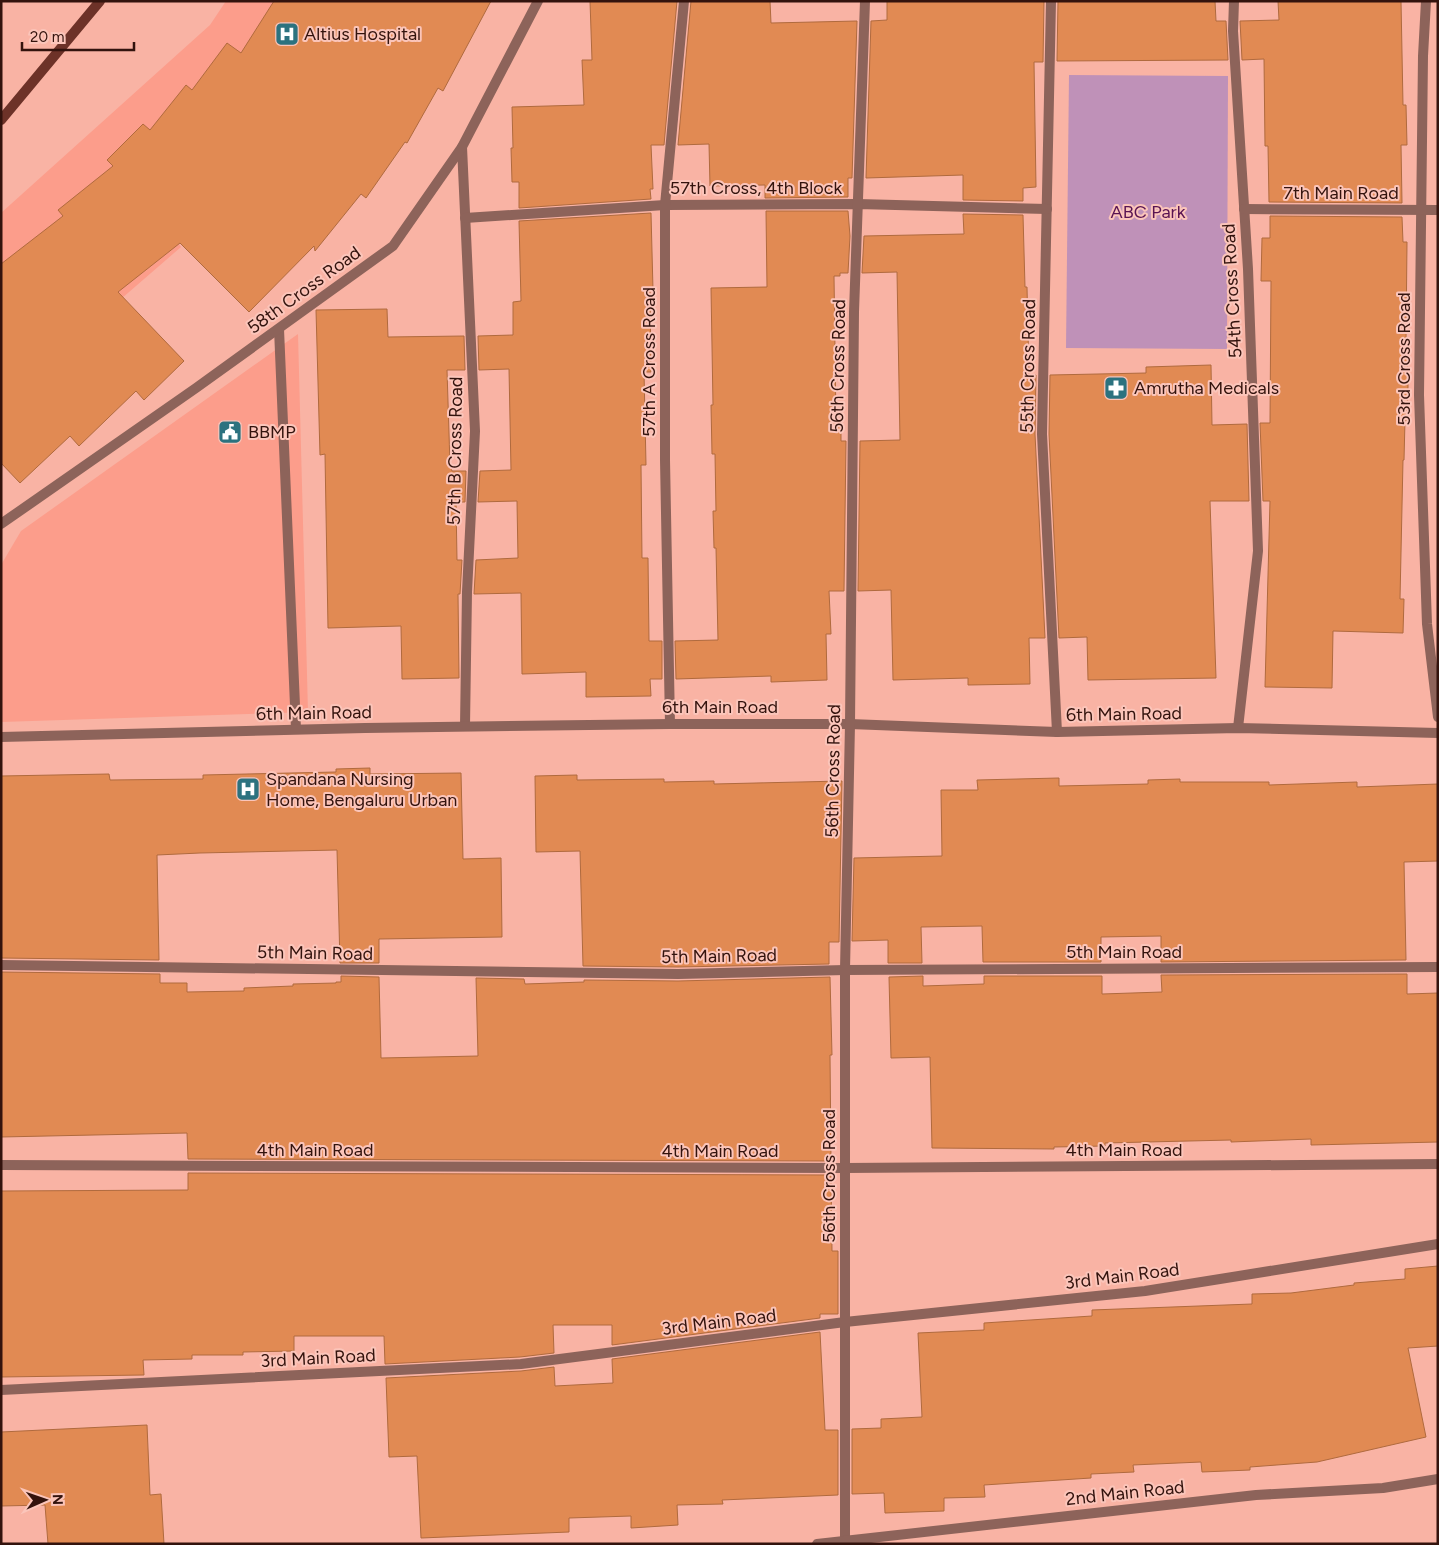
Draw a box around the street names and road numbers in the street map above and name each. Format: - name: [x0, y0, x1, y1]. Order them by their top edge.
- street label: 57th Cross, 4th Block: [670, 177, 842, 199]
- street label: 7th Main Road: [1283, 182, 1399, 204]
- street label: 54th Cross Road: [1217, 223, 1247, 359]
- street label: 58th Cross Road: [243, 241, 365, 339]
- street label: 57th A Cross Road: [638, 287, 660, 437]
- street label: 53rd Cross Road: [1393, 292, 1415, 426]
- street label: 56th Cross Road: [826, 299, 850, 433]
- street label: 55th Cross Road: [1016, 299, 1040, 433]
- street label: 57th B Cross Road: [443, 376, 467, 526]
- street label: 6th Main Road: [662, 696, 778, 718]
- street label: 6th Main Road: [256, 701, 372, 725]
- street label: 6th Main Road: [1066, 702, 1182, 726]
- street label: 56th Cross Road: [821, 704, 845, 838]
- street label: 5th Main Road: [257, 941, 373, 965]
- street label: 5th Main Road: [1066, 941, 1182, 963]
- street label: 5th Main Road: [661, 944, 777, 968]
- street label: 56th Cross Road: [818, 1109, 840, 1243]
- street label: 4th Main Road: [257, 1139, 373, 1161]
- street label: 4th Main Road: [1066, 1139, 1182, 1161]
- street label: 4th Main Road: [662, 1140, 778, 1162]
- street label: 3rd Main Road: [1063, 1258, 1181, 1294]
- street label: 3rd Main Road: [660, 1304, 778, 1340]
- street label: 3rd Main Road: [260, 1344, 376, 1372]
- street label: 2nd Main Road: [1064, 1476, 1186, 1510]

